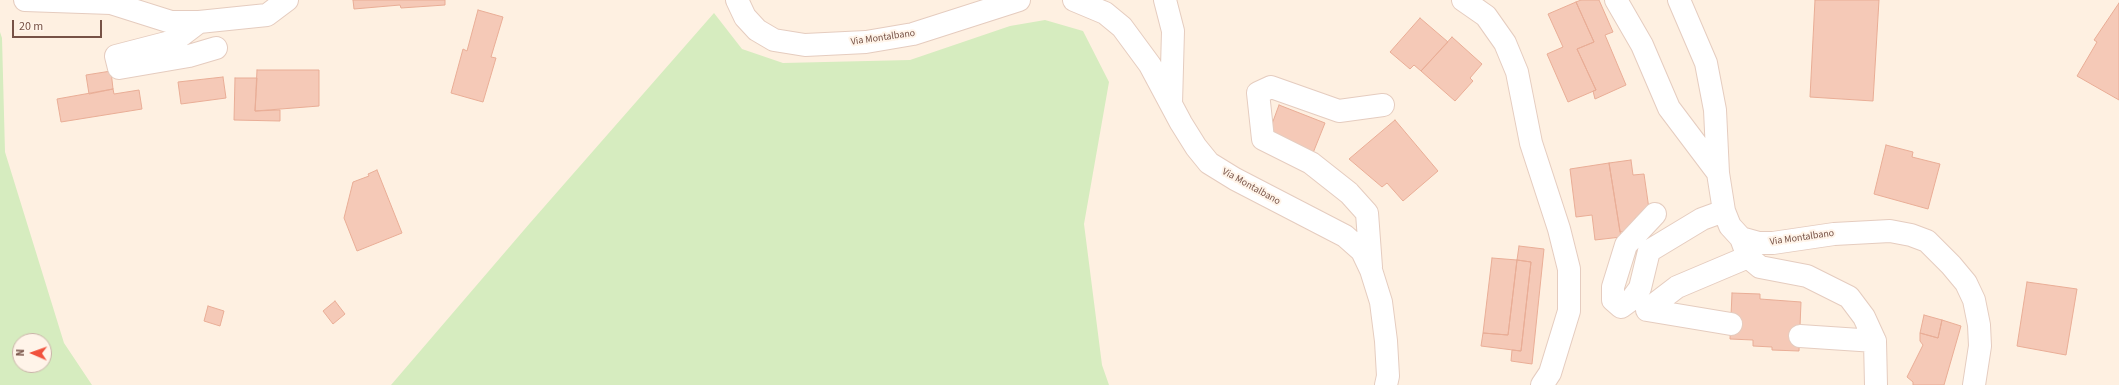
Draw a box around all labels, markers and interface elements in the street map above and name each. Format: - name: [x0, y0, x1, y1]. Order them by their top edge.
- scale bar: [14, 12, 104, 38]
- text: 20 m: [19, 18, 43, 35]
- street label: Via Montalbano: [850, 28, 916, 48]
- street label: Via Montalbano: [1220, 166, 1282, 208]
- street label: Via Montalbano: [1769, 228, 1835, 248]
- north arrow: [12, 333, 52, 373]
- text: N: [13, 349, 28, 357]

